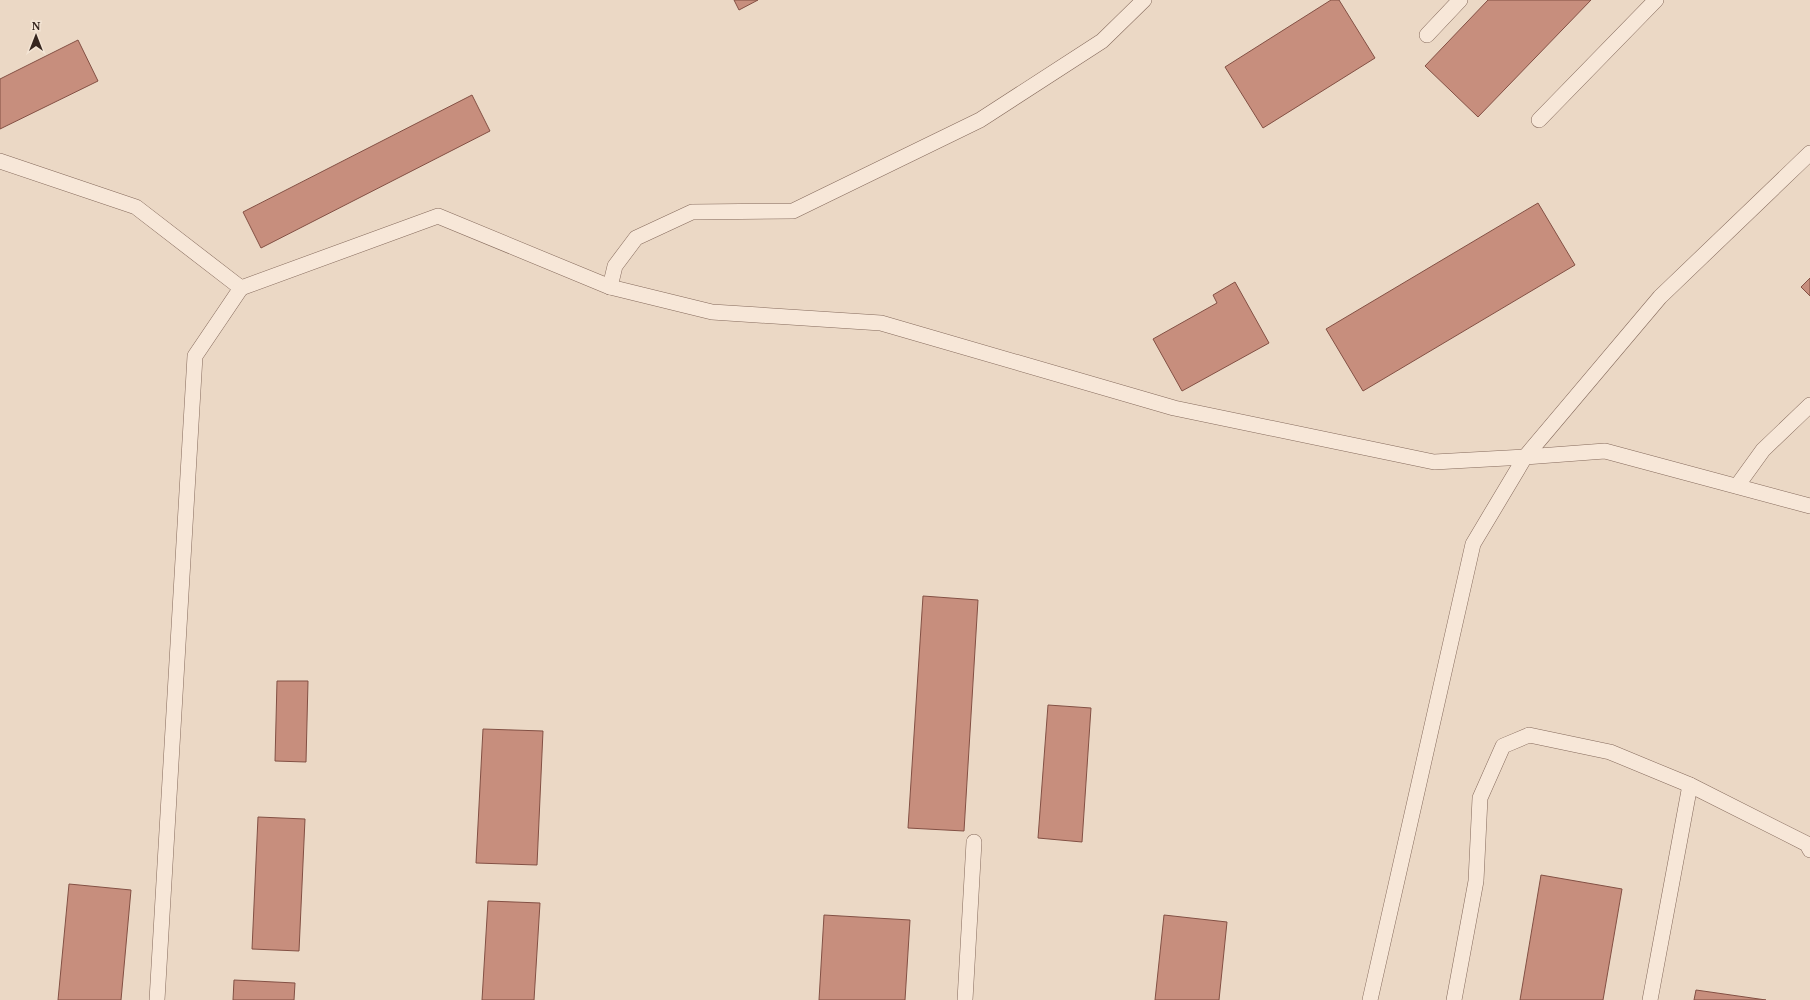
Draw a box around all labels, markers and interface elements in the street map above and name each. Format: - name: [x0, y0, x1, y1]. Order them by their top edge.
- north arrow: [16, 16, 56, 56]
- text: N: [32, 18, 41, 33]

